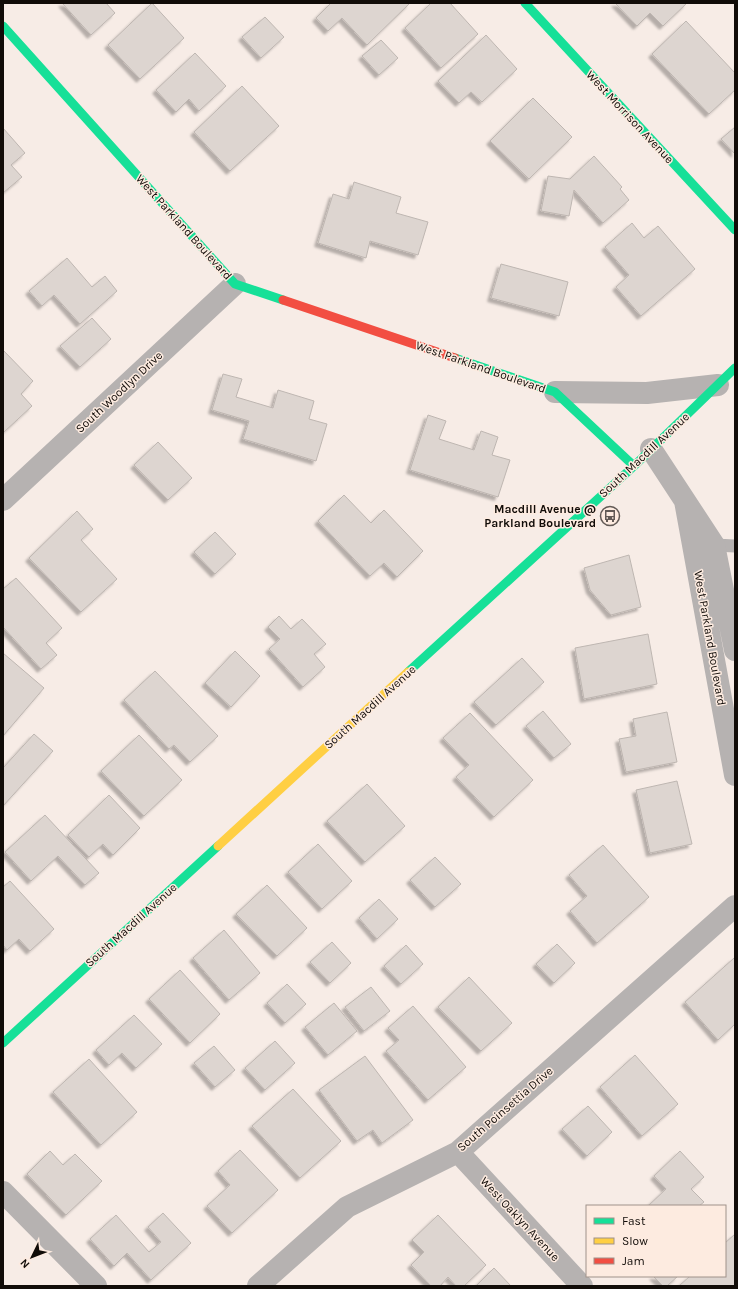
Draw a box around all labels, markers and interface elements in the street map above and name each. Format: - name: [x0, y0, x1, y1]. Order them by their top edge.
- street label: West Morrison Avenue: [583, 68, 677, 166]
- street label: West Parkland Boulevard: [133, 172, 235, 282]
- street label: West Parkland Boulevard: [414, 338, 548, 396]
- street label: South Woodlyn Drive: [73, 348, 165, 436]
- street label: South Macdill Avenue: [596, 410, 692, 500]
- place label: Macdill Avenue @ Parkland Boulevard: [484, 502, 596, 530]
- bus stop icon: Macdill Avenue @ Parkland Boulevard: [599, 505, 621, 527]
- street label: West Parkland Boulevard: [691, 570, 729, 706]
- street label: South Macdill Avenue: [321, 662, 419, 752]
- street label: South Macdill Avenue: [82, 880, 180, 970]
- street label: South Poinsettia Drive: [454, 1064, 556, 1154]
- street label: West Oaklyn Avenue: [477, 1174, 563, 1264]
- legend: [586, 1205, 726, 1277]
- text: Fast: [622, 1214, 646, 1228]
- text: Slow: [622, 1234, 648, 1248]
- north arrow: [12, 1237, 52, 1277]
- text: Jam: [622, 1254, 645, 1268]
- text: N: [18, 1256, 32, 1271]

